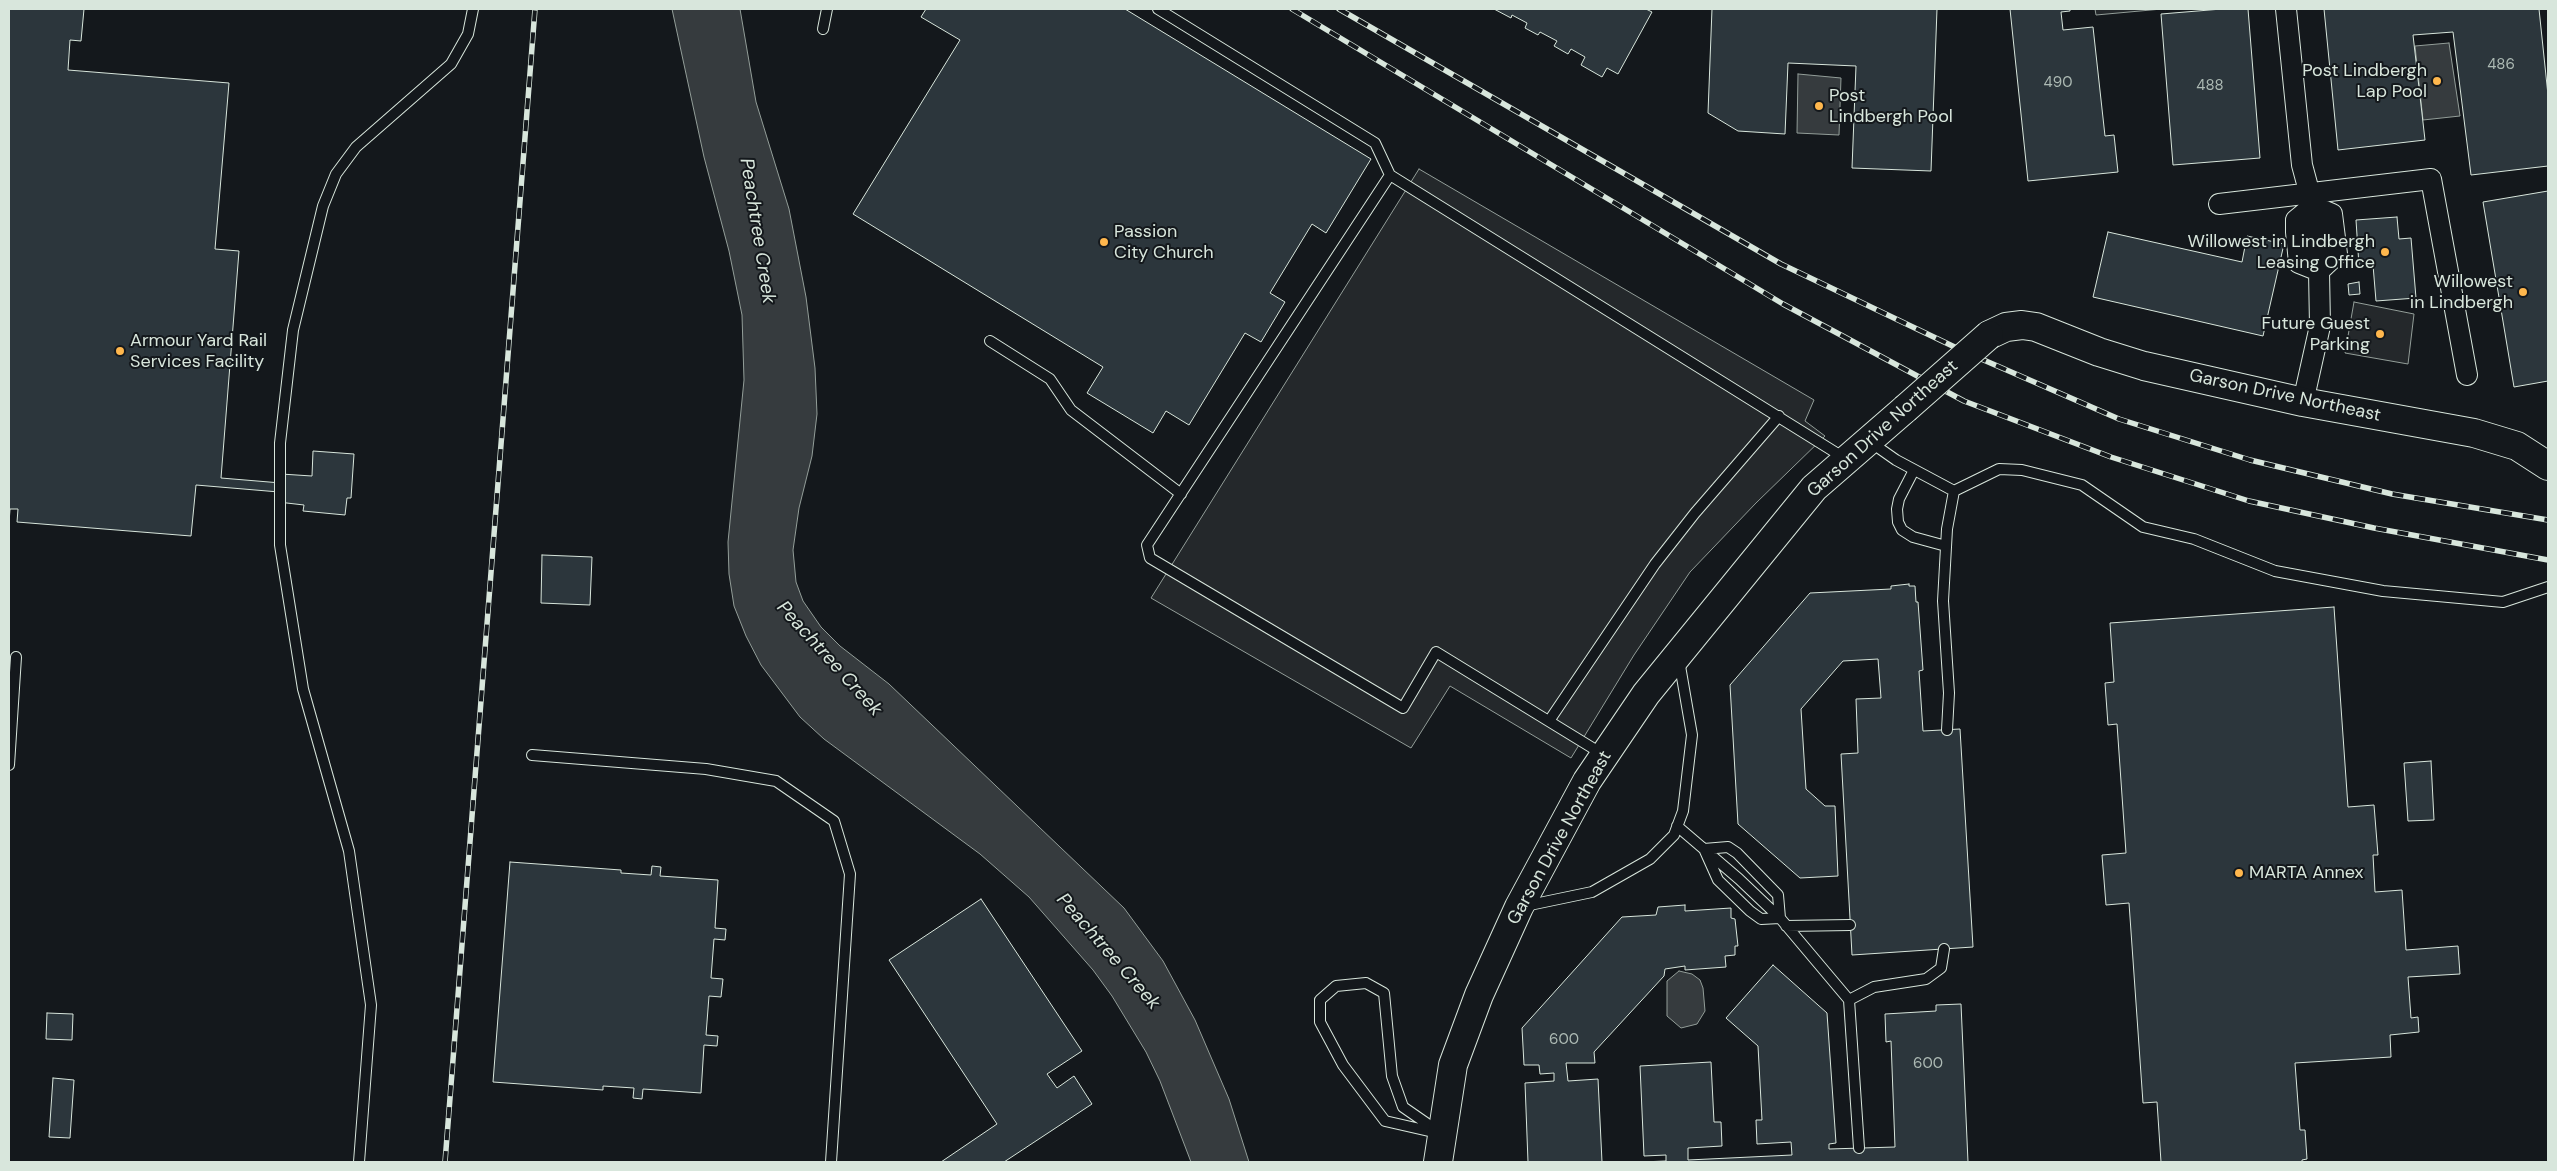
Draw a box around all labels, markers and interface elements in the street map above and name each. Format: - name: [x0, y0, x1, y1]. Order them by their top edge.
- house number: 486: [2487, 56, 2515, 74]
- place label: Post Lindbergh Lap Pool: [2302, 60, 2427, 102]
- house number: 490: [2044, 74, 2072, 92]
- marker: Post Lindbergh Lap Pool: [2431, 75, 2443, 87]
- house number: 488: [2196, 77, 2224, 95]
- place label: Post Lindbergh Pool: [1829, 85, 1953, 128]
- marker: Post Lindbergh Pool: [1813, 100, 1825, 112]
- water label: Peachtree Creek: [734, 157, 780, 305]
- place label: Passion City Church: [1114, 221, 1214, 264]
- place label: Willowest in Lindbergh Leasing Office: [2188, 231, 2375, 274]
- marker: Passion City Church: [1098, 236, 1110, 248]
- marker: Willowest in Lindbergh Leasing Office: [2379, 246, 2391, 258]
- place label: Willowest in Lindbergh: [2410, 271, 2513, 314]
- marker: Willowest in Lindbergh: [2517, 286, 2529, 298]
- place label: Future Guest Parking: [2261, 313, 2370, 356]
- marker: Future Guest Parking: [2374, 328, 2386, 340]
- place label: Armour Yard Rail Services Facility: [130, 330, 267, 372]
- marker: Armour Yard Rail Services Facility: [114, 345, 126, 357]
- street label: Garson Drive Northeast: [1803, 356, 1963, 502]
- street label: Garson Drive Northeast: [2187, 365, 2383, 427]
- water label: Peachtree Creek: [771, 597, 887, 721]
- street label: Garson Drive Northeast: [1503, 747, 1617, 929]
- place label: MARTA Annex: [2249, 862, 2364, 884]
- marker: MARTA Annex: [2233, 867, 2245, 879]
- water label: Peachtree Creek: [1051, 889, 1165, 1015]
- house number: 600: [1549, 1031, 1579, 1049]
- house number: 600: [1913, 1055, 1943, 1073]

